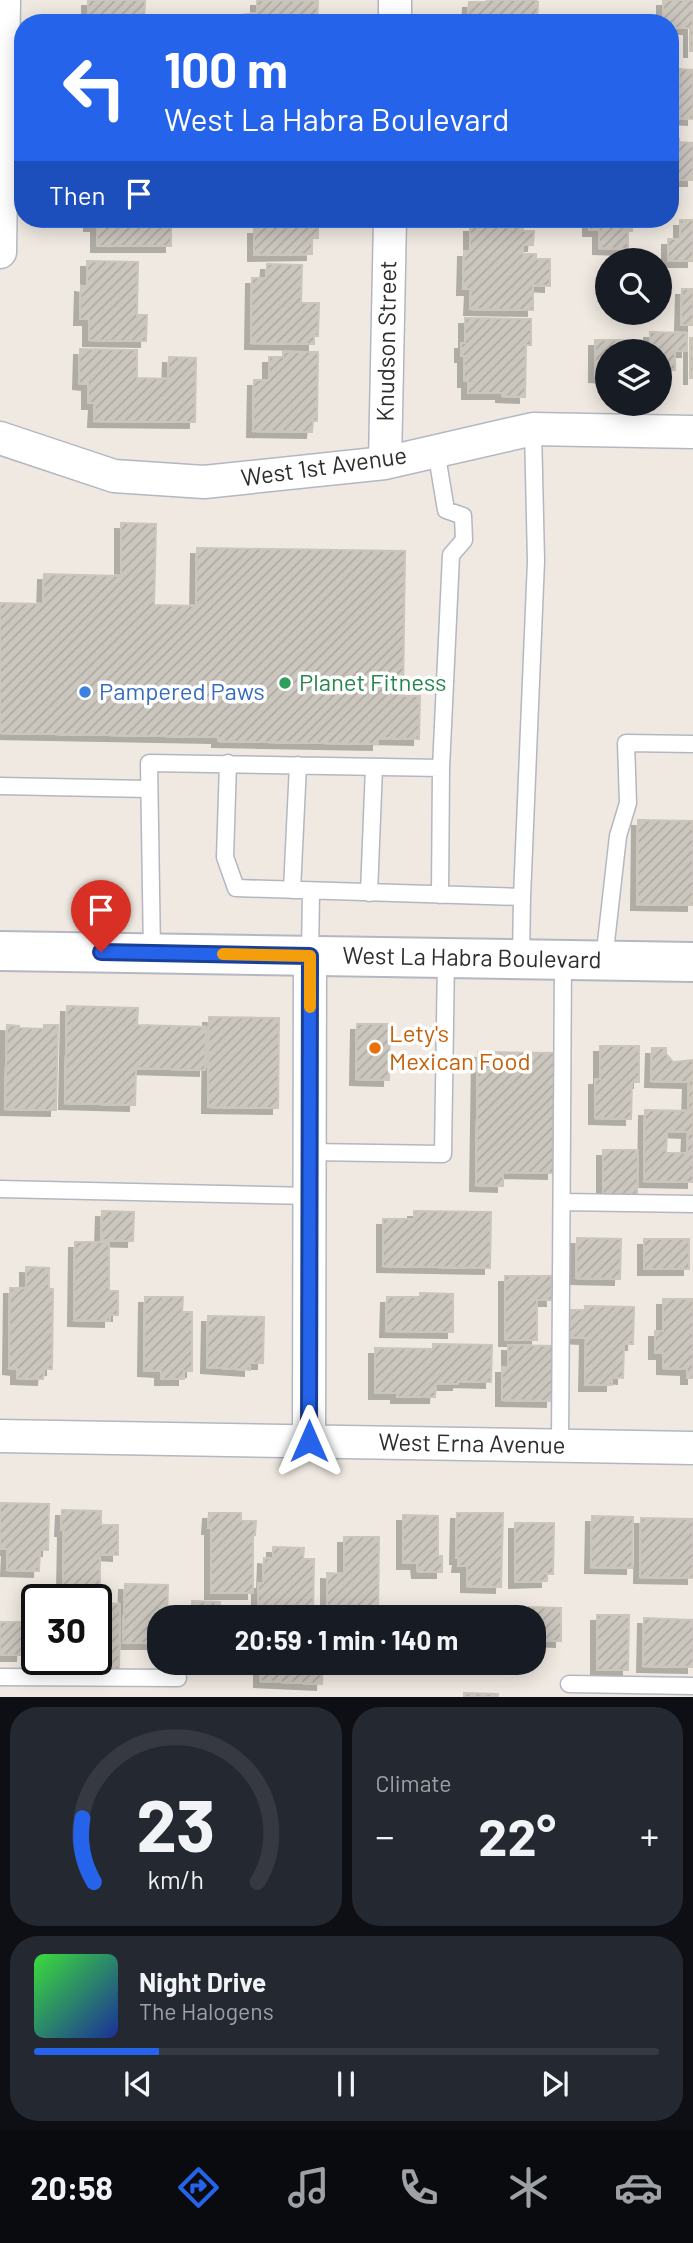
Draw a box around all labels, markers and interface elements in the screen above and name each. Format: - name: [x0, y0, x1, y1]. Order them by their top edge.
- text: 100 m: [164, 39, 288, 98]
- icon: left: [49, 42, 140, 133]
- text: West La Habra Boulevard: [164, 99, 510, 137]
- icon: arrive: [120, 175, 158, 213]
- text: Then: [49, 179, 106, 210]
- map controls: [595, 248, 672, 416]
- button: search: [595, 248, 672, 325]
- street label: Knudson Street: [370, 260, 401, 422]
- button: layers: [595, 339, 672, 416]
- street label: West 1st Avenue: [239, 440, 409, 492]
- place label: Planet Fitness: [299, 667, 446, 696]
- marker: Planet Fitness: [277, 675, 293, 691]
- place label: Pampered Paws: [99, 676, 265, 705]
- marker: Pampered Paws: [77, 684, 93, 700]
- pin: [71, 880, 131, 952]
- icon: arrive: [82, 891, 120, 929]
- street label: West La Habra Boulevard: [342, 940, 602, 973]
- place label: Lety's Mexican Food: [389, 1018, 531, 1075]
- marker: Lety's Mexican Food: [367, 1040, 383, 1056]
- position arrow: [272, 1404, 346, 1478]
- street label: West Erna Avenue: [378, 1426, 566, 1459]
- speed limit sign: 30: [21, 1584, 112, 1675]
- text: 20:59 · 1 min · 140 m: [235, 1624, 458, 1655]
- text: Climate: [376, 1769, 452, 1797]
- text: 23: [136, 1780, 215, 1868]
- text: 22°: [478, 1804, 556, 1866]
- text: −: [376, 1812, 395, 1858]
- text: +: [640, 1812, 659, 1858]
- text: km/h: [147, 1864, 204, 1894]
- text: Night Drive: [139, 1966, 266, 1997]
- text: The Halogens: [139, 1997, 274, 2025]
- icon: previous: [119, 2065, 157, 2103]
- icon: pause: [327, 2065, 365, 2103]
- icon: next: [536, 2065, 574, 2103]
- icon: directions: [174, 2163, 223, 2212]
- icon: music: [284, 2163, 333, 2212]
- icon: phone: [394, 2163, 443, 2212]
- icon: climate: [504, 2163, 553, 2212]
- icon: car: [614, 2163, 663, 2212]
- text: 20:58: [30, 2168, 113, 2206]

